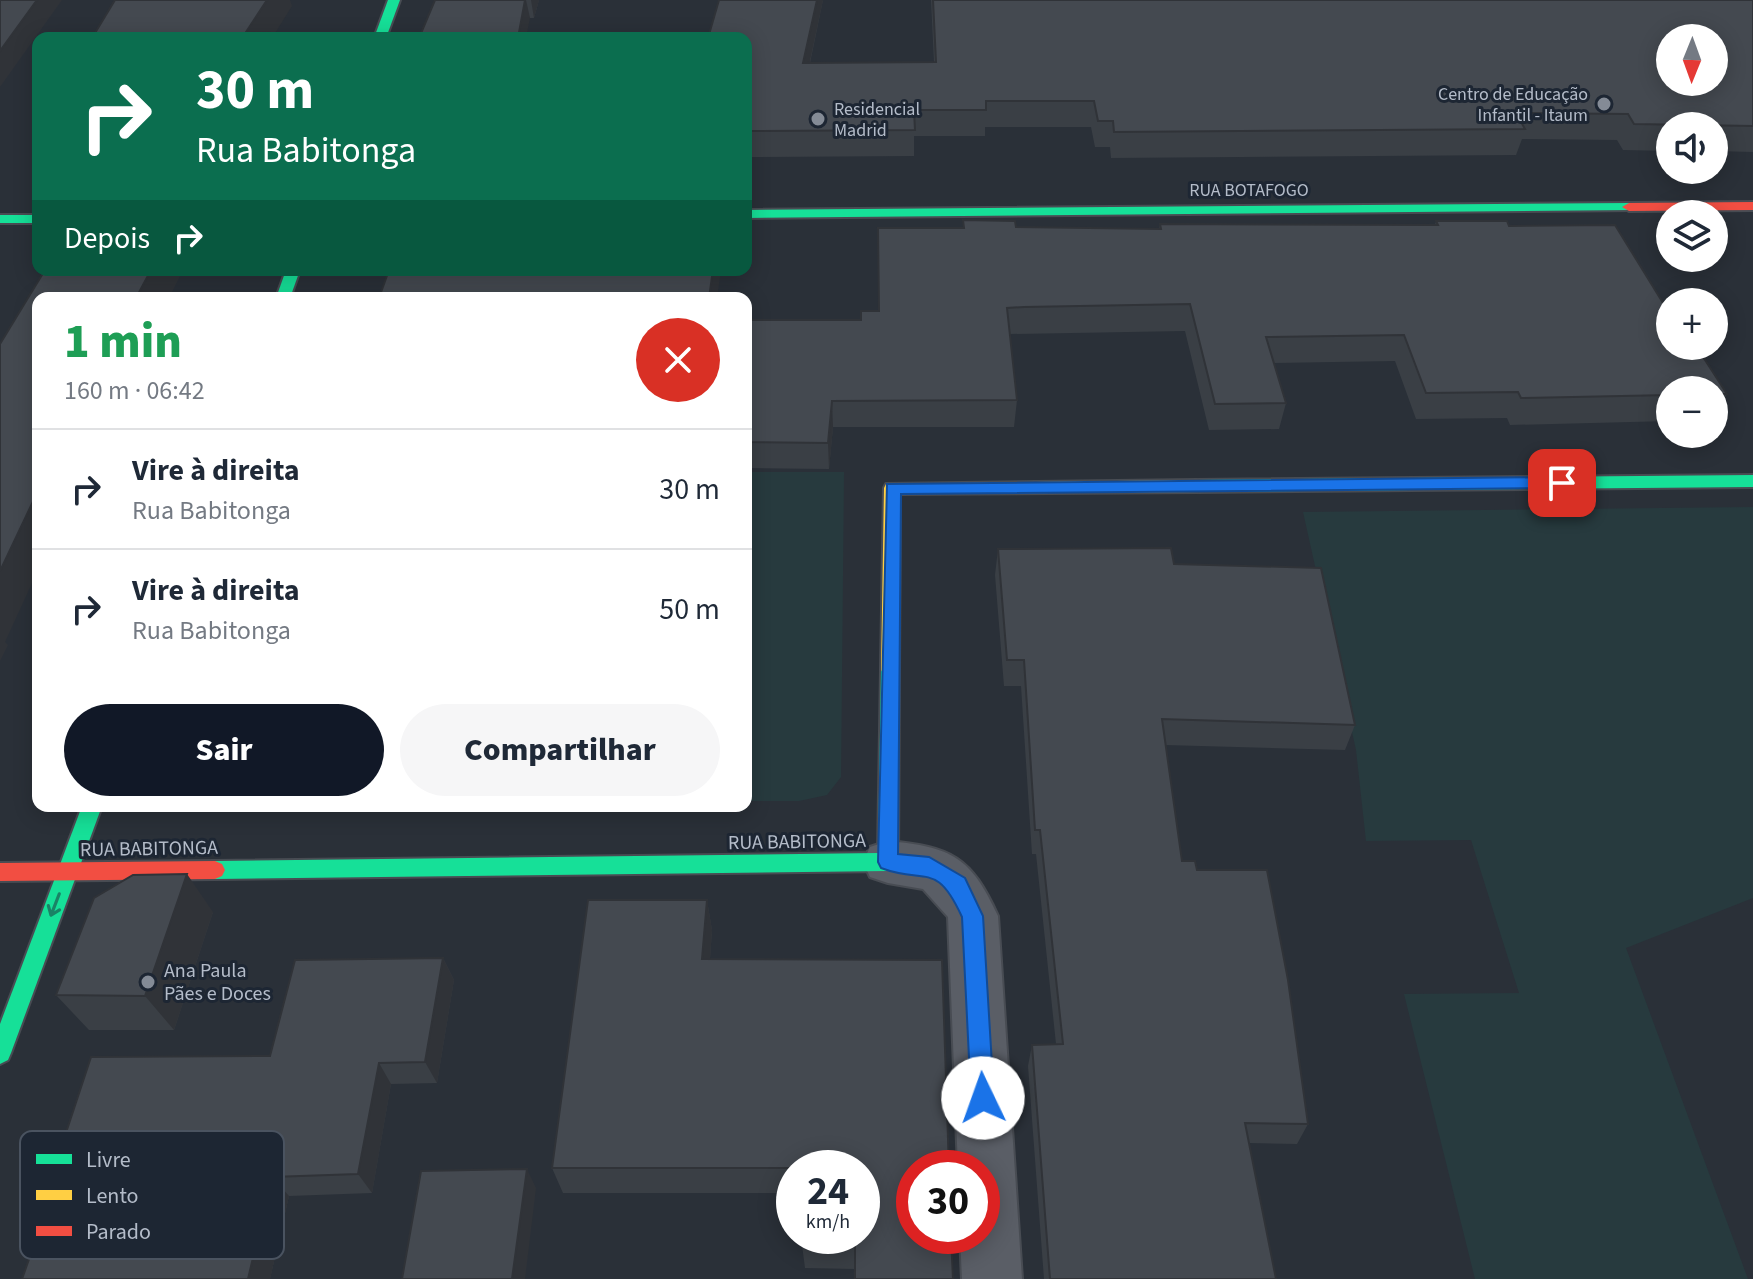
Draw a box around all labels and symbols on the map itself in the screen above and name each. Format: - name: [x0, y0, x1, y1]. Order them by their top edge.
- north arrow: [1656, 24, 1728, 96]
- place label: Centro de Educação Infantil - Itaum: [1438, 82, 1588, 128]
- marker: Centro de Educação Infantil - Itaum: [1595, 95, 1613, 113]
- place label: Residencial Madrid: [834, 97, 920, 143]
- marker: Residencial Madrid: [809, 110, 827, 128]
- street label: RUA BOTAFOGO: [1189, 178, 1309, 203]
- pin: [1528, 449, 1596, 517]
- street label: RUA BABITONGA: [728, 827, 866, 857]
- street label: RUA BABITONGA: [80, 834, 218, 864]
- one-way arrow: [47, 892, 61, 917]
- place label: Ana Paula Pães e Doces: [164, 957, 271, 1008]
- marker: Ana Paula Pães e Doces: [139, 973, 157, 991]
- position arrow: [941, 1056, 1025, 1140]
- legend: [20, 1131, 284, 1259]
- text: Livre: [86, 1144, 131, 1176]
- speed limit sign: 30: [896, 1150, 1000, 1254]
- text: Lento: [86, 1180, 138, 1212]
- text: Parado: [86, 1216, 151, 1248]

